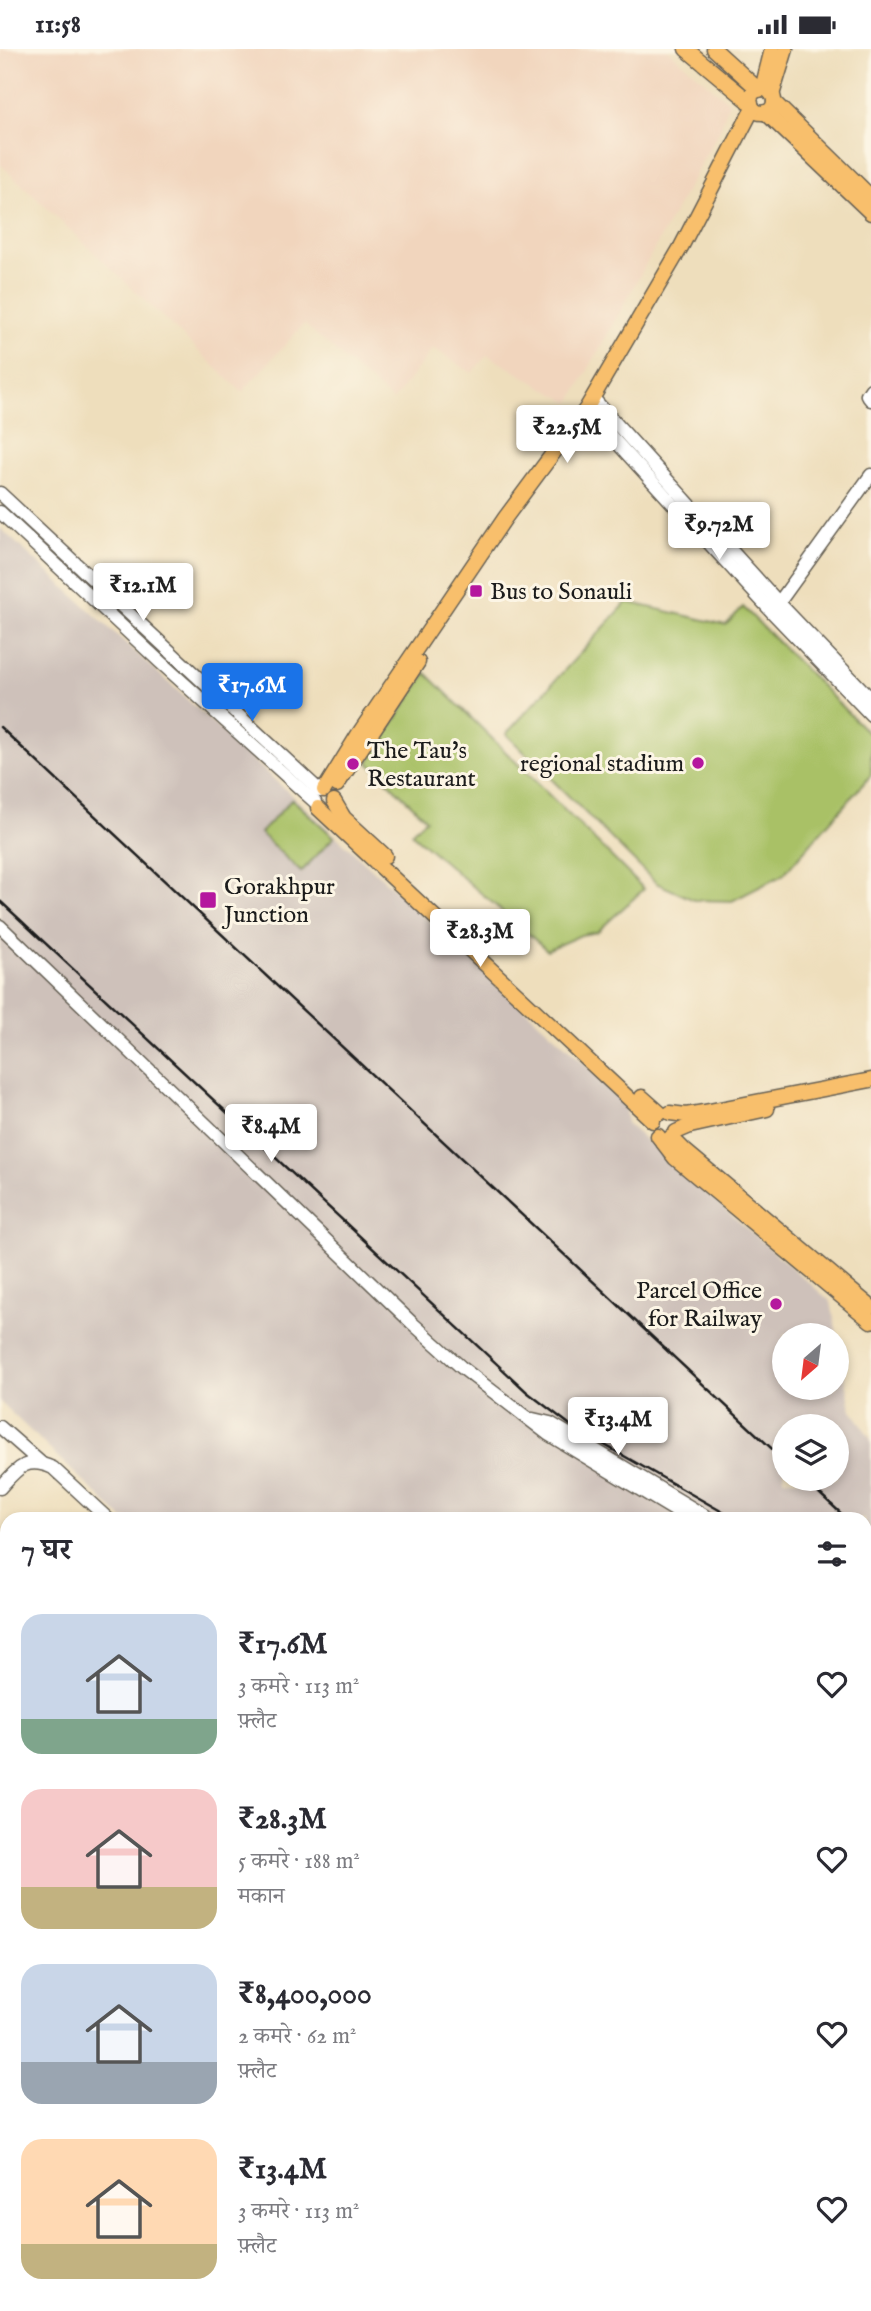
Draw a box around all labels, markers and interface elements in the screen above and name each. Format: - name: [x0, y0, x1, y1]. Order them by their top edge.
- text: 11:58: [35, 8, 81, 41]
- pin: ₹22.5M: [510, 405, 624, 465]
- text: ₹22.5M: [532, 413, 602, 442]
- pin: ₹9.72M: [662, 503, 776, 562]
- text: ₹9.72M: [684, 510, 754, 539]
- pin: ₹12.1M: [86, 563, 200, 623]
- text: ₹12.1M: [109, 571, 177, 600]
- place label: Bus to Sonauli: [490, 577, 632, 608]
- marker: Bus to Sonauli: [468, 583, 484, 599]
- pin: ₹17.6M: [195, 663, 309, 723]
- text: ₹17.6M: [218, 671, 286, 700]
- place label: The Tau's Restaurant: [367, 736, 476, 795]
- place label: regional stadium: [520, 749, 684, 780]
- marker: regional stadium: [690, 755, 706, 771]
- marker: The Tau's Restaurant: [345, 756, 361, 772]
- place label: Gorakhpur Junction: [221, 872, 335, 931]
- marker: Gorakhpur Junction: [198, 890, 218, 910]
- pin: ₹28.3M: [423, 909, 537, 969]
- text: ₹28.3M: [446, 917, 514, 946]
- pin: ₹8.4M: [222, 1105, 320, 1164]
- text: ₹8.4M: [241, 1112, 301, 1141]
- place label: Parcel Office for Railway: [636, 1276, 762, 1335]
- marker: Parcel Office for Railway: [768, 1296, 784, 1312]
- north arrow: [772, 1323, 849, 1400]
- map controls: [772, 1323, 849, 1491]
- pin: ₹13.4M: [561, 1397, 675, 1457]
- text: ₹13.4M: [584, 1405, 652, 1434]
- button: layers: [772, 1414, 849, 1491]
- text: 7 घर: [21, 1532, 71, 1570]
- icon: filters: [813, 1535, 851, 1573]
- text: ₹17.6M: [238, 1626, 327, 1664]
- icon: home: [77, 1642, 161, 1726]
- icon: heart: [813, 1665, 851, 1703]
- text: 3 कमरे · 113 m²: [238, 1672, 359, 1701]
- text: फ़्लैट: [238, 1707, 276, 1736]
- text: ₹28.3M: [238, 1801, 327, 1839]
- icon: home: [77, 1817, 161, 1901]
- icon: heart: [813, 1840, 851, 1878]
- text: 5 कमरे · 188 m²: [238, 1847, 360, 1876]
- text: मकान: [238, 1882, 285, 1911]
- text: ₹8,400,000: [238, 1976, 372, 2014]
- icon: home: [77, 1992, 161, 2076]
- icon: heart: [813, 2015, 851, 2053]
- text: 2 कमरे · 62 m²: [238, 2022, 356, 2051]
- text: फ़्लैट: [238, 2057, 276, 2086]
- text: ₹13.4M: [238, 2151, 327, 2189]
- icon: home: [77, 2167, 161, 2251]
- icon: heart: [813, 2190, 851, 2228]
- text: 3 कमरे · 113 m²: [238, 2197, 359, 2226]
- text: फ़्लैट: [238, 2232, 276, 2261]

